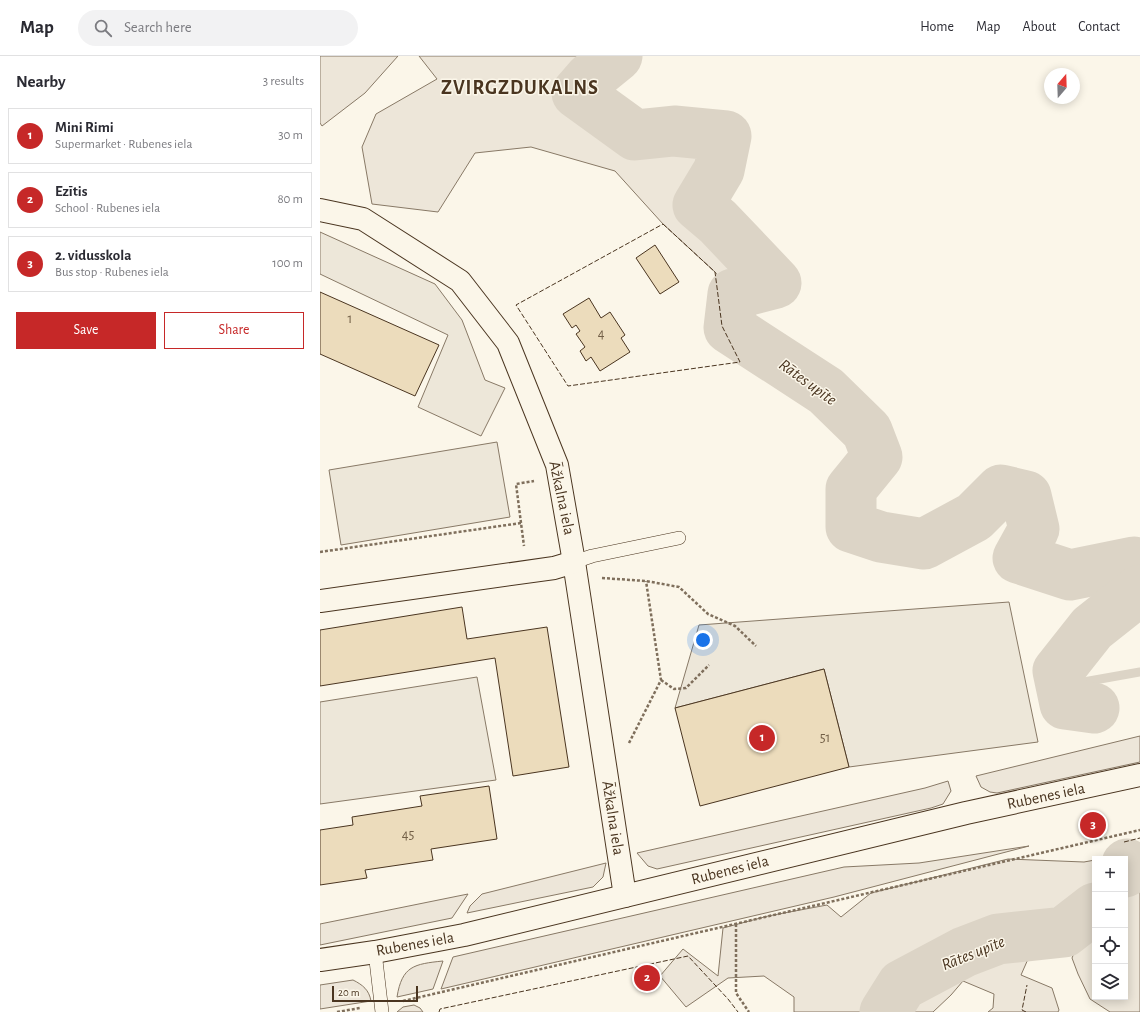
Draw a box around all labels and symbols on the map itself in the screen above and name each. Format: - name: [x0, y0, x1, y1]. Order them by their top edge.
- north arrow: [1044, 68, 1080, 104]
- district label: ZVIRGZDUKALNS: [441, 78, 599, 98]
- house number: 1: [348, 312, 352, 326]
- house number: 4: [598, 327, 605, 341]
- water label: Rātes upīte: [775, 356, 840, 409]
- street label: Āžkalna iela: [546, 459, 579, 536]
- your location: [693, 630, 713, 650]
- pin: 1: [749, 723, 775, 753]
- house number: 51: [820, 731, 830, 745]
- street label: Āžkalna iela: [599, 780, 628, 856]
- street label: Rubenes iela: [1006, 780, 1086, 812]
- pin: 3: [1080, 810, 1106, 840]
- house number: 45: [402, 828, 414, 842]
- street label: Rubenes iela: [690, 853, 770, 887]
- street label: Rubenes iela: [375, 929, 455, 959]
- water label: Rātes upīte: [939, 933, 1007, 974]
- pin: 2: [634, 963, 660, 993]
- scale bar: [332, 984, 418, 1003]

